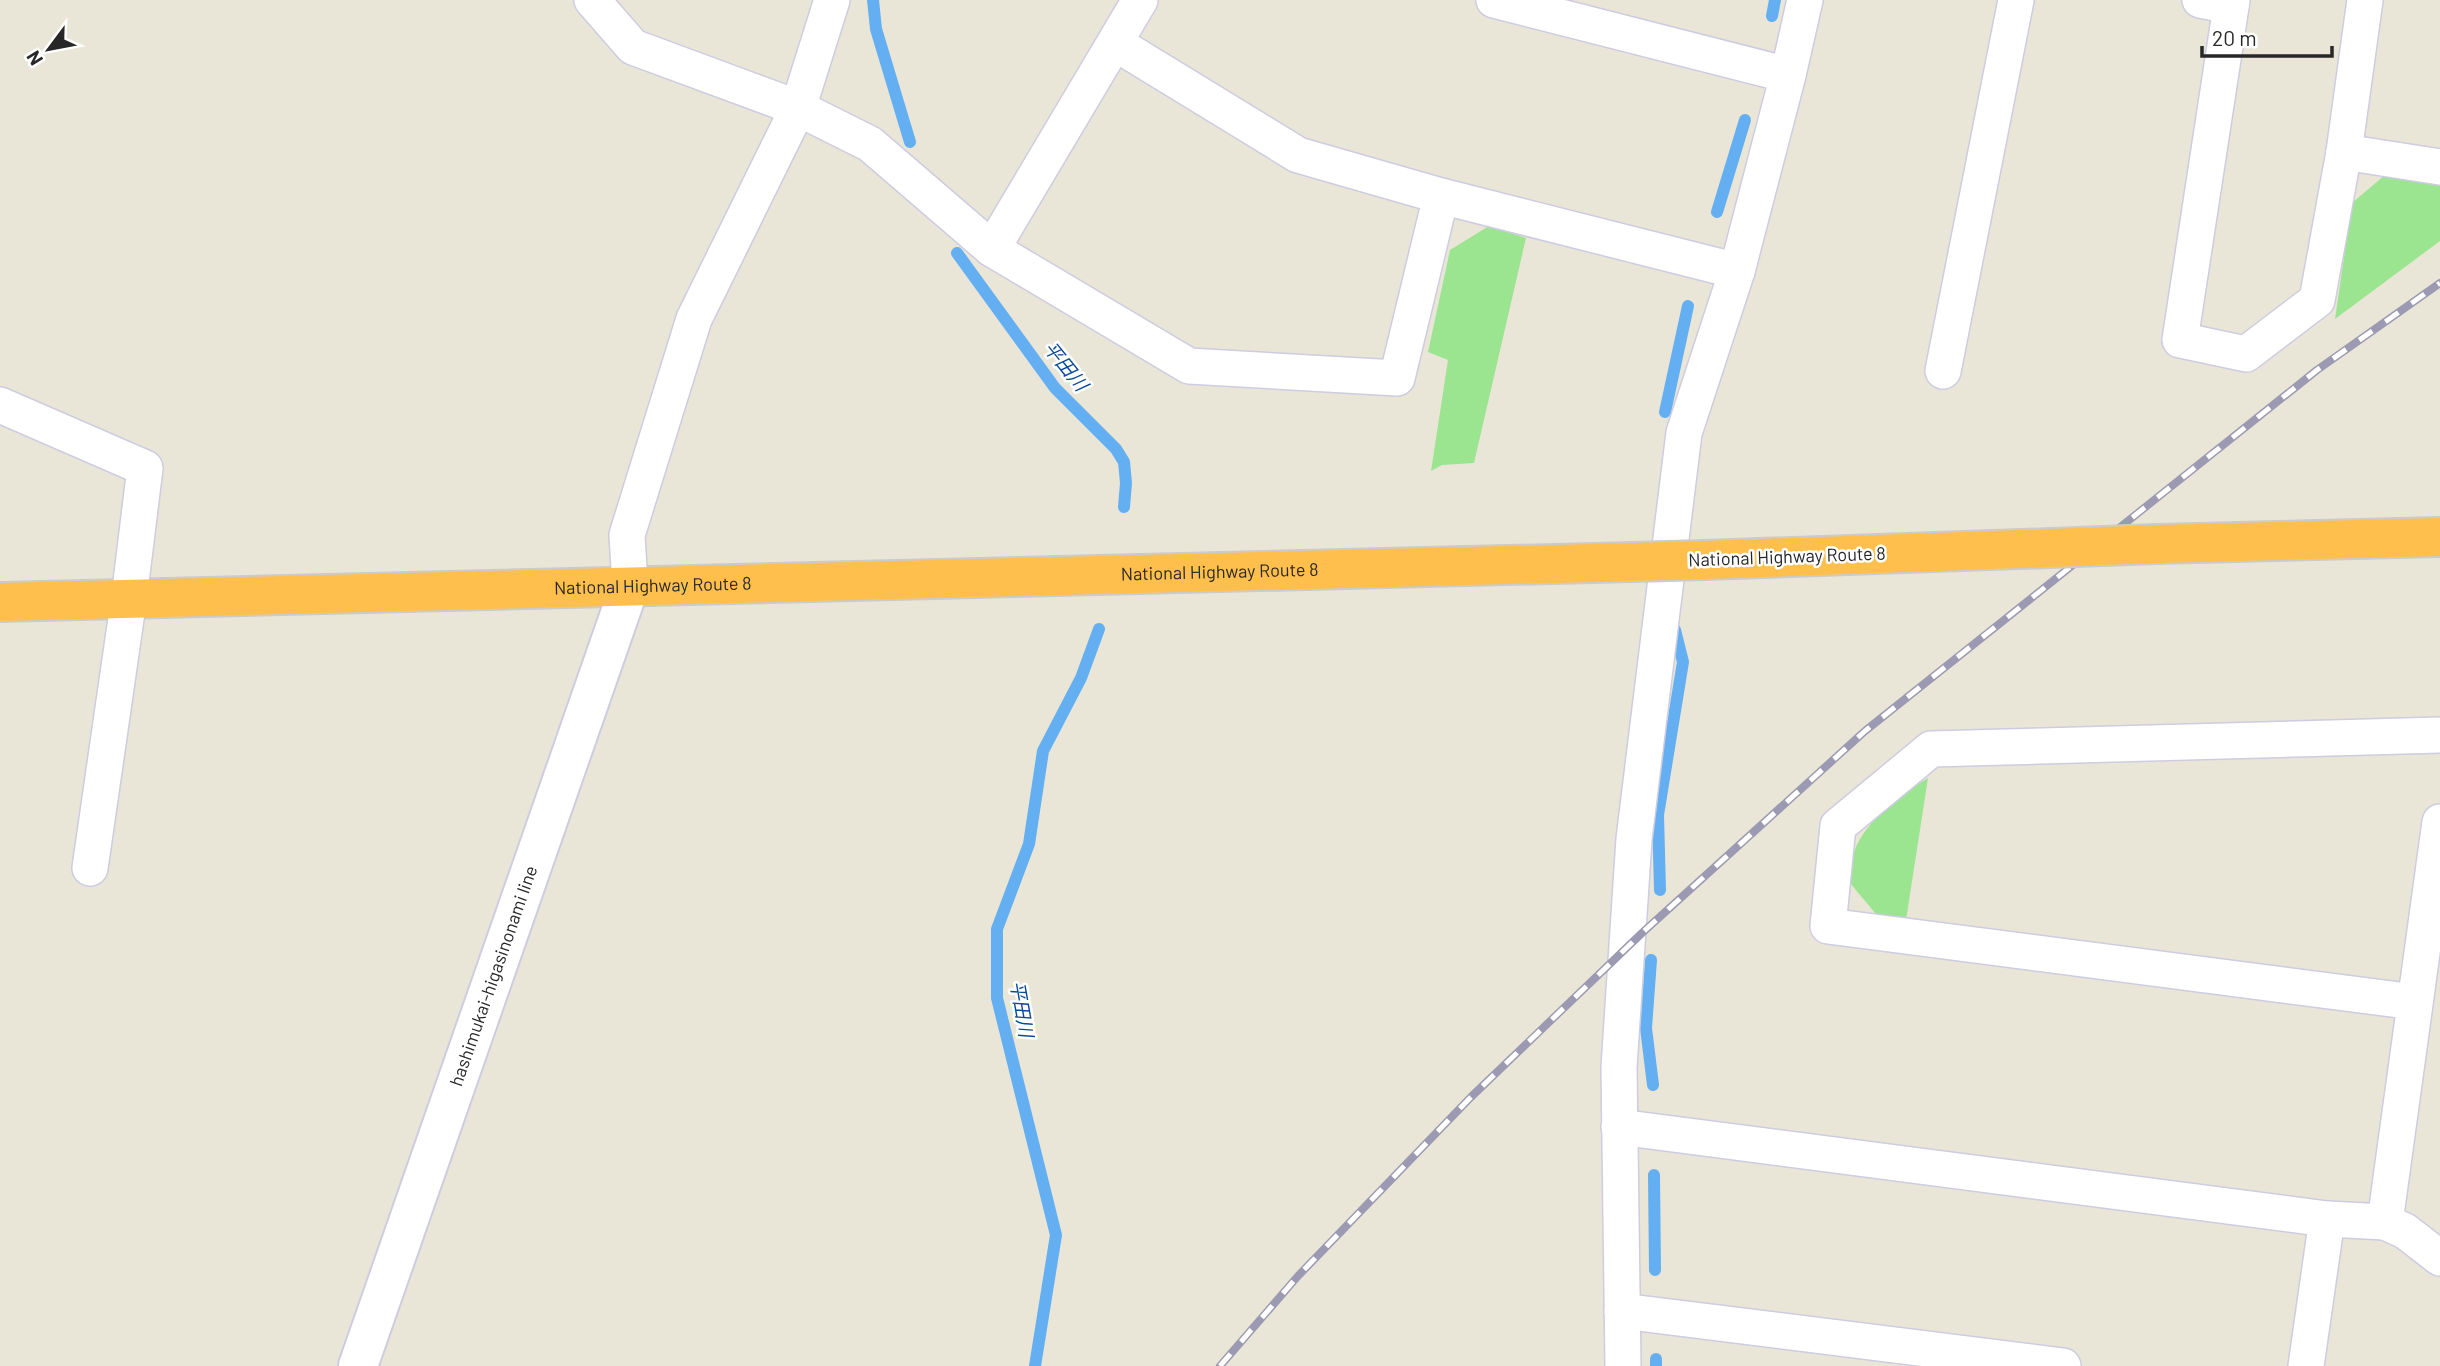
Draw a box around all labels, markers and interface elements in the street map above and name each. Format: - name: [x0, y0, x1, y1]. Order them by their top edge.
- north arrow: [14, 14, 84, 84]
- scale bar: [2202, 14, 2332, 58]
- text: 20 m: [2212, 25, 2257, 50]
- text: N: [21, 47, 47, 70]
- water label: 平田川: [1040, 336, 1095, 397]
- street label: National Highway Route 8: [1688, 542, 1886, 570]
- street label: National Highway Route 8: [1121, 558, 1319, 585]
- street label: National Highway Route 8: [554, 572, 752, 598]
- street label: hashimukai-higasinonami line: [444, 863, 541, 1089]
- water label: 平田川: [1006, 979, 1039, 1041]

